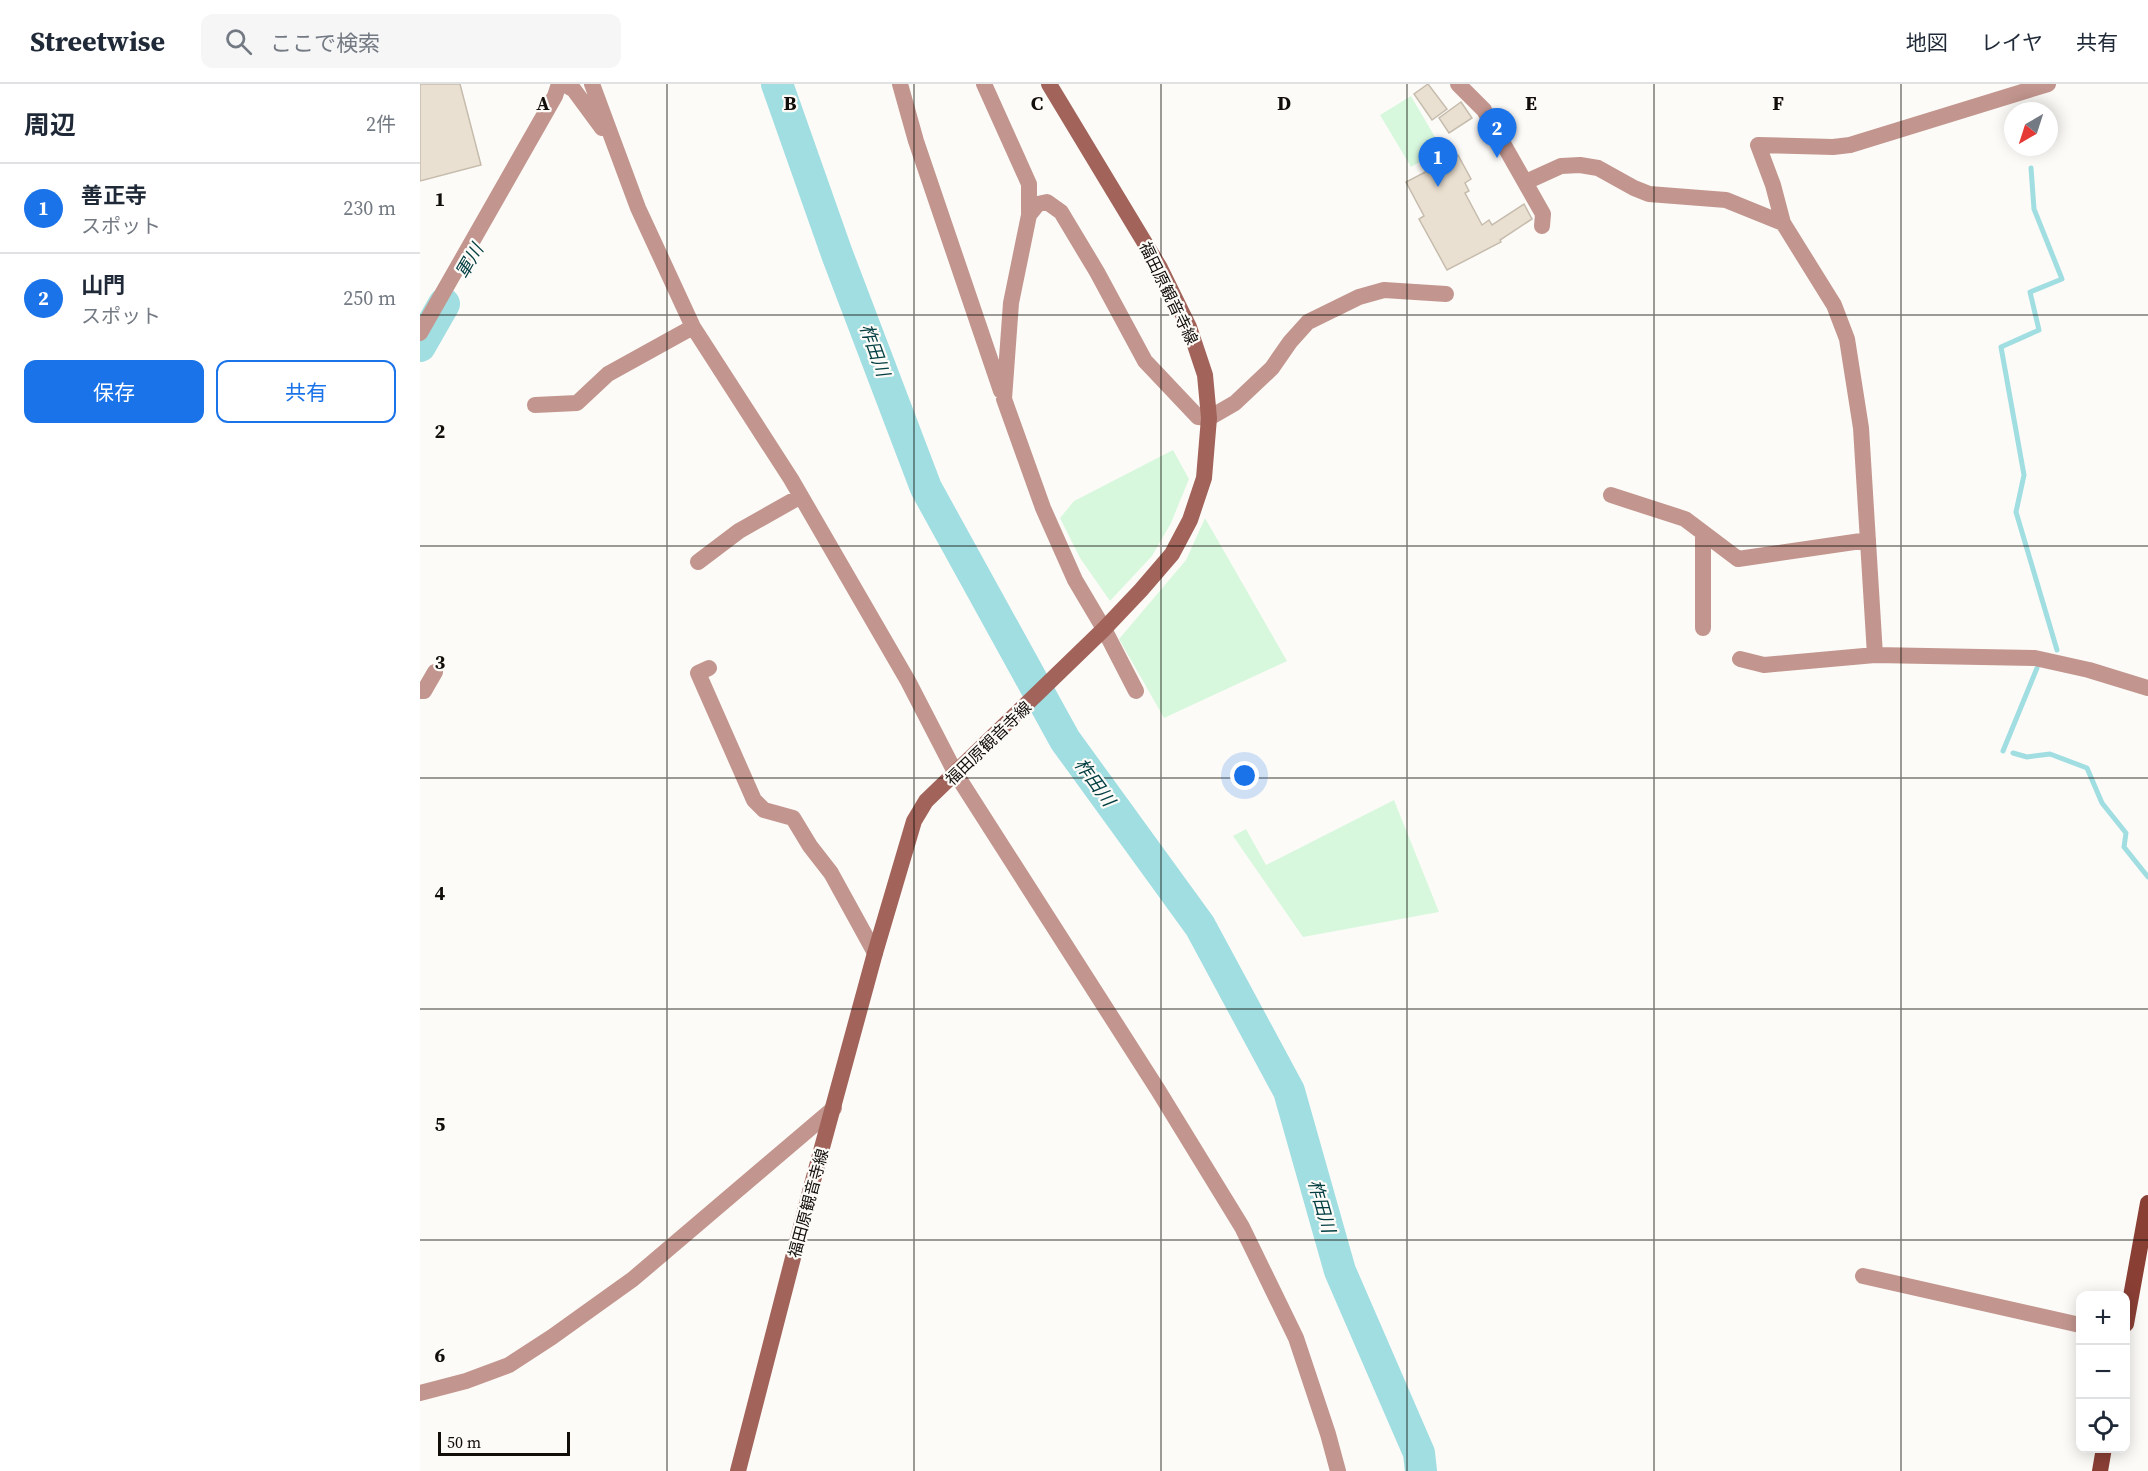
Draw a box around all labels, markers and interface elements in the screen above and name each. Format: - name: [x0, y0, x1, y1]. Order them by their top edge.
- search box: [201, 14, 621, 68]
- text: Streetwise: [30, 22, 165, 60]
- icon: search: [222, 25, 255, 58]
- text: ここで検索: [270, 28, 380, 58]
- text: 地図: [1906, 28, 1948, 57]
- text: レイヤ: [1981, 28, 2043, 57]
- text: 共有: [2076, 28, 2118, 57]
- text: A: [536, 89, 550, 117]
- text: B: [783, 89, 797, 117]
- text: C: [1031, 89, 1043, 117]
- text: D: [1277, 89, 1291, 117]
- text: E: [1525, 89, 1537, 117]
- text: F: [1772, 89, 1784, 117]
- north arrow: [2004, 102, 2058, 156]
- text: 周辺: [24, 107, 76, 143]
- pin: 2: [1478, 109, 1516, 158]
- text: 2件: [366, 110, 396, 138]
- pin: 1: [1418, 138, 1458, 187]
- text: 善正寺: [81, 180, 147, 210]
- text: 1: [435, 185, 445, 213]
- text: 1: [38, 194, 49, 222]
- text: 230 m: [343, 194, 396, 222]
- text: スポット: [81, 212, 161, 240]
- water label: 軍川: [449, 237, 490, 283]
- street label: 福田原観音寺線: [1135, 238, 1203, 348]
- text: 山門: [81, 270, 125, 300]
- text: 2: [38, 284, 49, 312]
- text: 250 m: [343, 284, 396, 312]
- text: スポット: [81, 302, 161, 330]
- water label: 柞田川: [854, 320, 897, 382]
- button: 保存: [24, 360, 204, 423]
- button: 共有: [216, 360, 396, 423]
- text: 2: [435, 417, 446, 445]
- text: 3: [435, 648, 446, 676]
- street label: 福田原観音寺線: [940, 696, 1036, 790]
- water label: 柞田川: [1069, 753, 1122, 813]
- your location: [1230, 761, 1259, 790]
- text: 4: [435, 879, 446, 907]
- text: 5: [435, 1110, 446, 1138]
- street label: 福田原観音寺線: [783, 1146, 833, 1260]
- water label: 柞田川: [1303, 1177, 1342, 1237]
- map controls: [2076, 1291, 2130, 1453]
- button: +: [2076, 1291, 2130, 1345]
- text: 6: [435, 1341, 446, 1369]
- button: −: [2076, 1345, 2130, 1399]
- button: locate: [2076, 1399, 2130, 1453]
- scale bar: [438, 1429, 570, 1456]
- text: 50 m: [447, 1431, 481, 1453]

